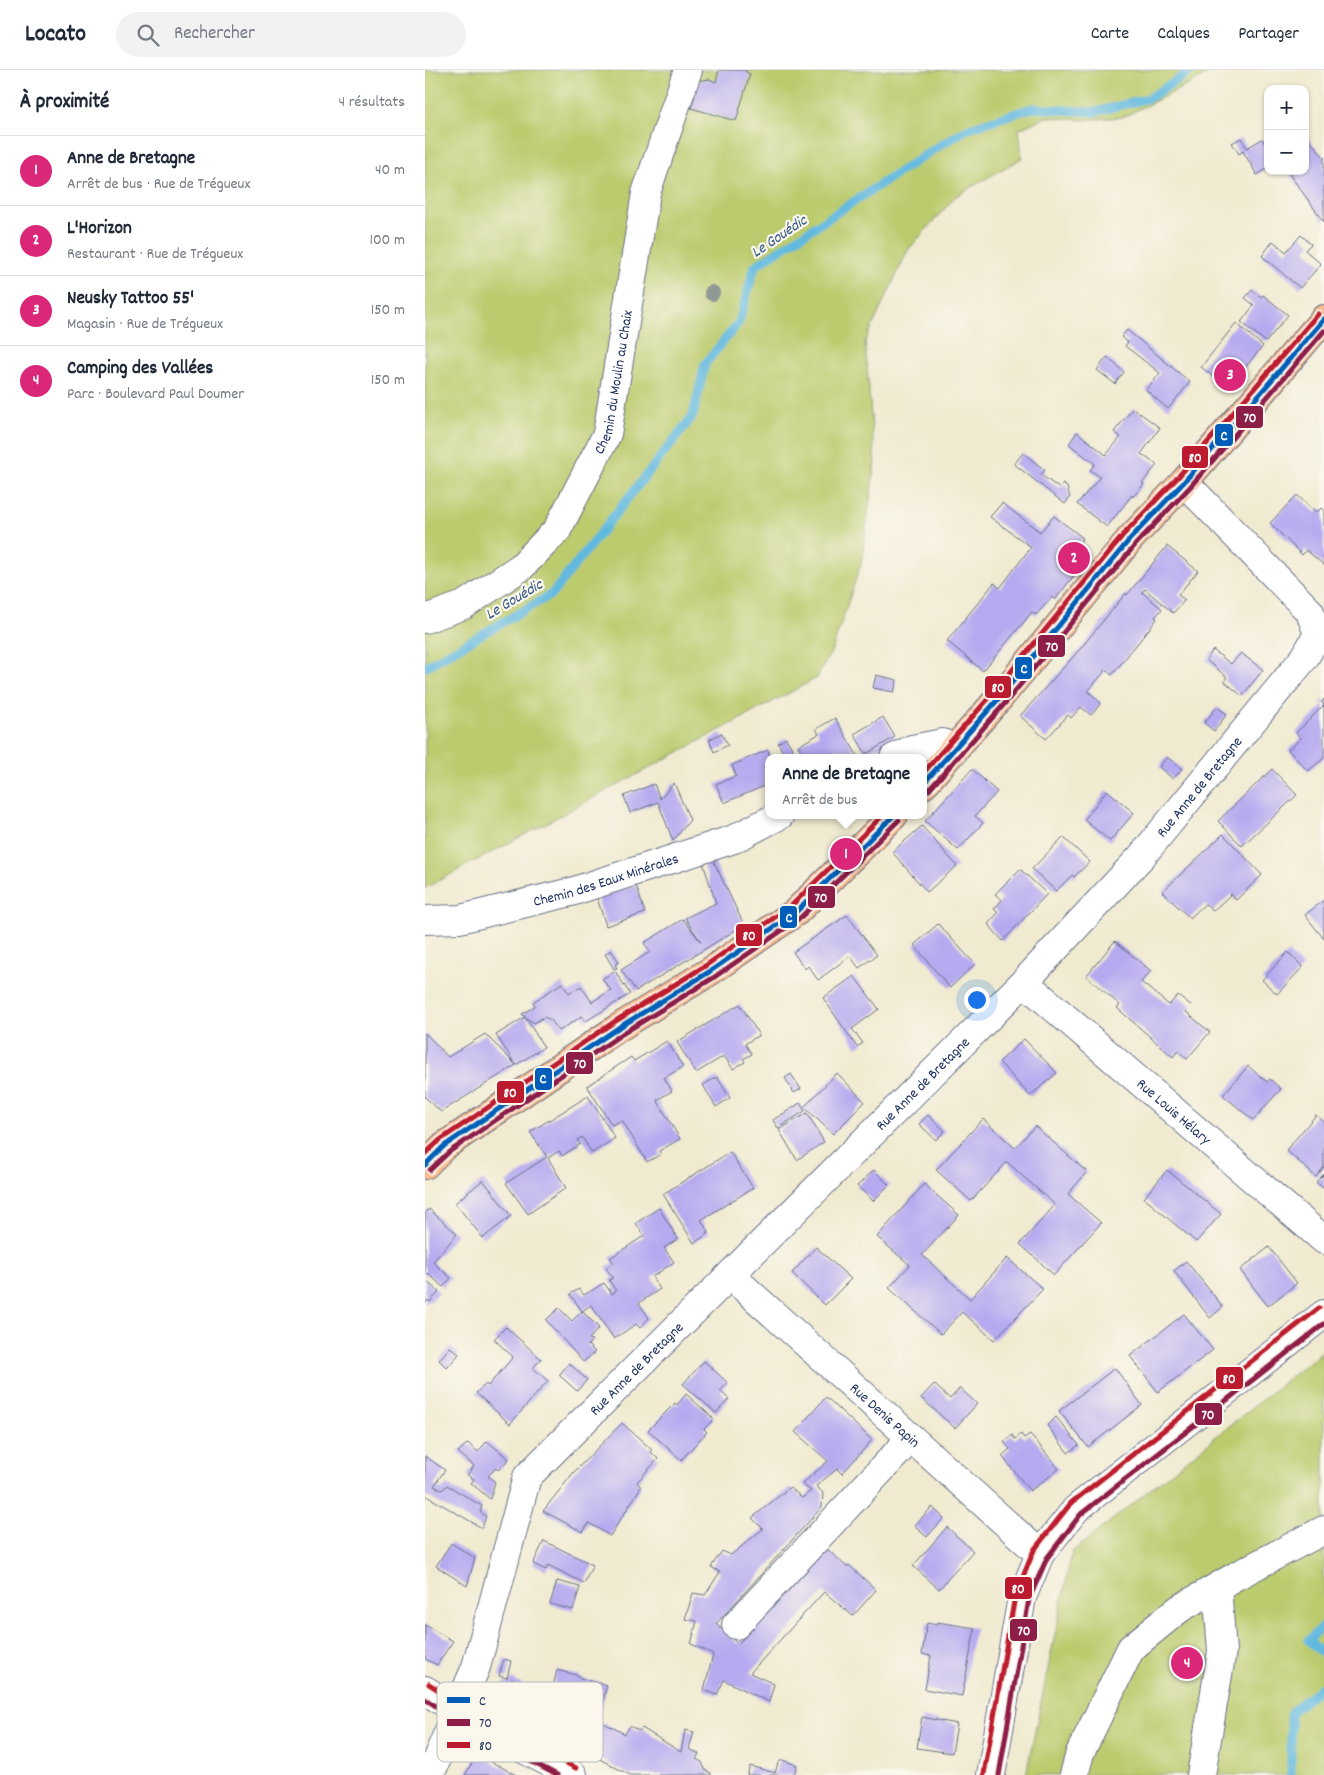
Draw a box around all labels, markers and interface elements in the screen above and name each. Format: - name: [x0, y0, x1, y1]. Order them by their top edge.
- search box: [116, 12, 466, 57]
- text: Locato: [25, 18, 86, 52]
- icon: search: [134, 21, 162, 49]
- text: Rechercher: [174, 21, 255, 48]
- text: Carte: [1091, 22, 1129, 47]
- text: Calques: [1157, 22, 1210, 47]
- text: Partager: [1238, 22, 1299, 47]
- map controls: [1264, 85, 1309, 175]
- button: +: [1264, 85, 1309, 130]
- text: À proximité: [20, 88, 109, 118]
- text: 4 résultats: [338, 91, 405, 114]
- button: −: [1264, 130, 1309, 175]
- text: Anne de Bretagne: [67, 146, 195, 173]
- text: 1: [34, 159, 38, 182]
- text: 40 m: [375, 159, 405, 182]
- text: Arrêt de bus · Rue de Trégueux: [67, 173, 250, 196]
- water label: Le Gouédic: [747, 209, 813, 264]
- text: L'Horizon: [67, 216, 132, 243]
- text: 2: [33, 229, 40, 252]
- text: 100 m: [369, 229, 405, 252]
- text: Restaurant · Rue de Trégueux: [67, 243, 243, 266]
- text: Neusky Tattoo 55': [67, 286, 194, 313]
- text: 3: [32, 299, 40, 322]
- text: 150 m: [371, 299, 405, 322]
- street label: Chemin du Moulin au Chaix: [589, 308, 640, 459]
- text: Magasin · Rue de Trégueux: [67, 313, 223, 336]
- text: Camping des Vallées: [67, 356, 213, 383]
- pin: 3: [1214, 356, 1246, 394]
- text: 4: [33, 369, 39, 392]
- text: 150 m: [371, 369, 405, 392]
- text: Parc · Boulevard Paul Doumer: [67, 383, 244, 406]
- line badge: 70: [1235, 405, 1264, 429]
- text: 70: [1244, 409, 1257, 429]
- line badge: C: [1214, 423, 1234, 447]
- text: C: [1221, 427, 1228, 447]
- line badge: 80: [1181, 445, 1209, 469]
- text: 80: [1188, 449, 1202, 469]
- pin: 2: [1058, 539, 1090, 577]
- water label: Le Gouédic: [481, 573, 549, 626]
- line badge: 70: [1037, 634, 1066, 658]
- text: 70: [1046, 638, 1059, 658]
- line badge: C: [1014, 656, 1033, 680]
- text: C: [1021, 660, 1028, 680]
- line badge: 80: [984, 675, 1012, 699]
- text: 80: [991, 679, 1005, 699]
- street label: Rue Anne de Bretagne: [1152, 732, 1249, 843]
- popup: [765, 754, 927, 819]
- text: Anne de Bretagne: [782, 762, 910, 789]
- text: Arrêt de bus: [782, 789, 858, 812]
- pin: 1: [830, 835, 862, 873]
- street label: Chemin des Eaux Minérales: [531, 849, 682, 914]
- line badge: 70: [807, 885, 836, 909]
- text: 70: [815, 889, 828, 909]
- line badge: C: [779, 905, 798, 929]
- text: C: [786, 909, 793, 929]
- line badge: 80: [735, 923, 763, 947]
- text: 80: [742, 927, 756, 947]
- your location: [964, 987, 990, 1013]
- street label: Rue Anne de Bretagne: [872, 1033, 976, 1137]
- line badge: 70: [565, 1051, 594, 1075]
- text: 70: [574, 1055, 587, 1075]
- line badge: C: [534, 1067, 553, 1091]
- text: C: [540, 1070, 547, 1090]
- street label: Rue Louis Hélary: [1131, 1074, 1216, 1152]
- line badge: 80: [496, 1080, 525, 1104]
- text: 80: [503, 1084, 517, 1104]
- street label: Rue Anne de Bretagne: [585, 1318, 690, 1422]
- line badge: 80: [1215, 1366, 1244, 1390]
- text: 80: [1222, 1370, 1236, 1390]
- street label: Rue Denis Papin: [844, 1379, 924, 1454]
- line badge: 70: [1194, 1402, 1223, 1426]
- text: 70: [1202, 1406, 1215, 1426]
- line badge: 80: [1004, 1576, 1033, 1600]
- text: 80: [1011, 1580, 1025, 1600]
- line badge: 70: [1009, 1618, 1038, 1642]
- text: 70: [1018, 1622, 1031, 1642]
- pin: 4: [1171, 1644, 1203, 1682]
- legend: [437, 1682, 603, 1762]
- text: C: [479, 1692, 486, 1712]
- text: 70: [479, 1714, 492, 1734]
- text: 80: [479, 1737, 492, 1757]

